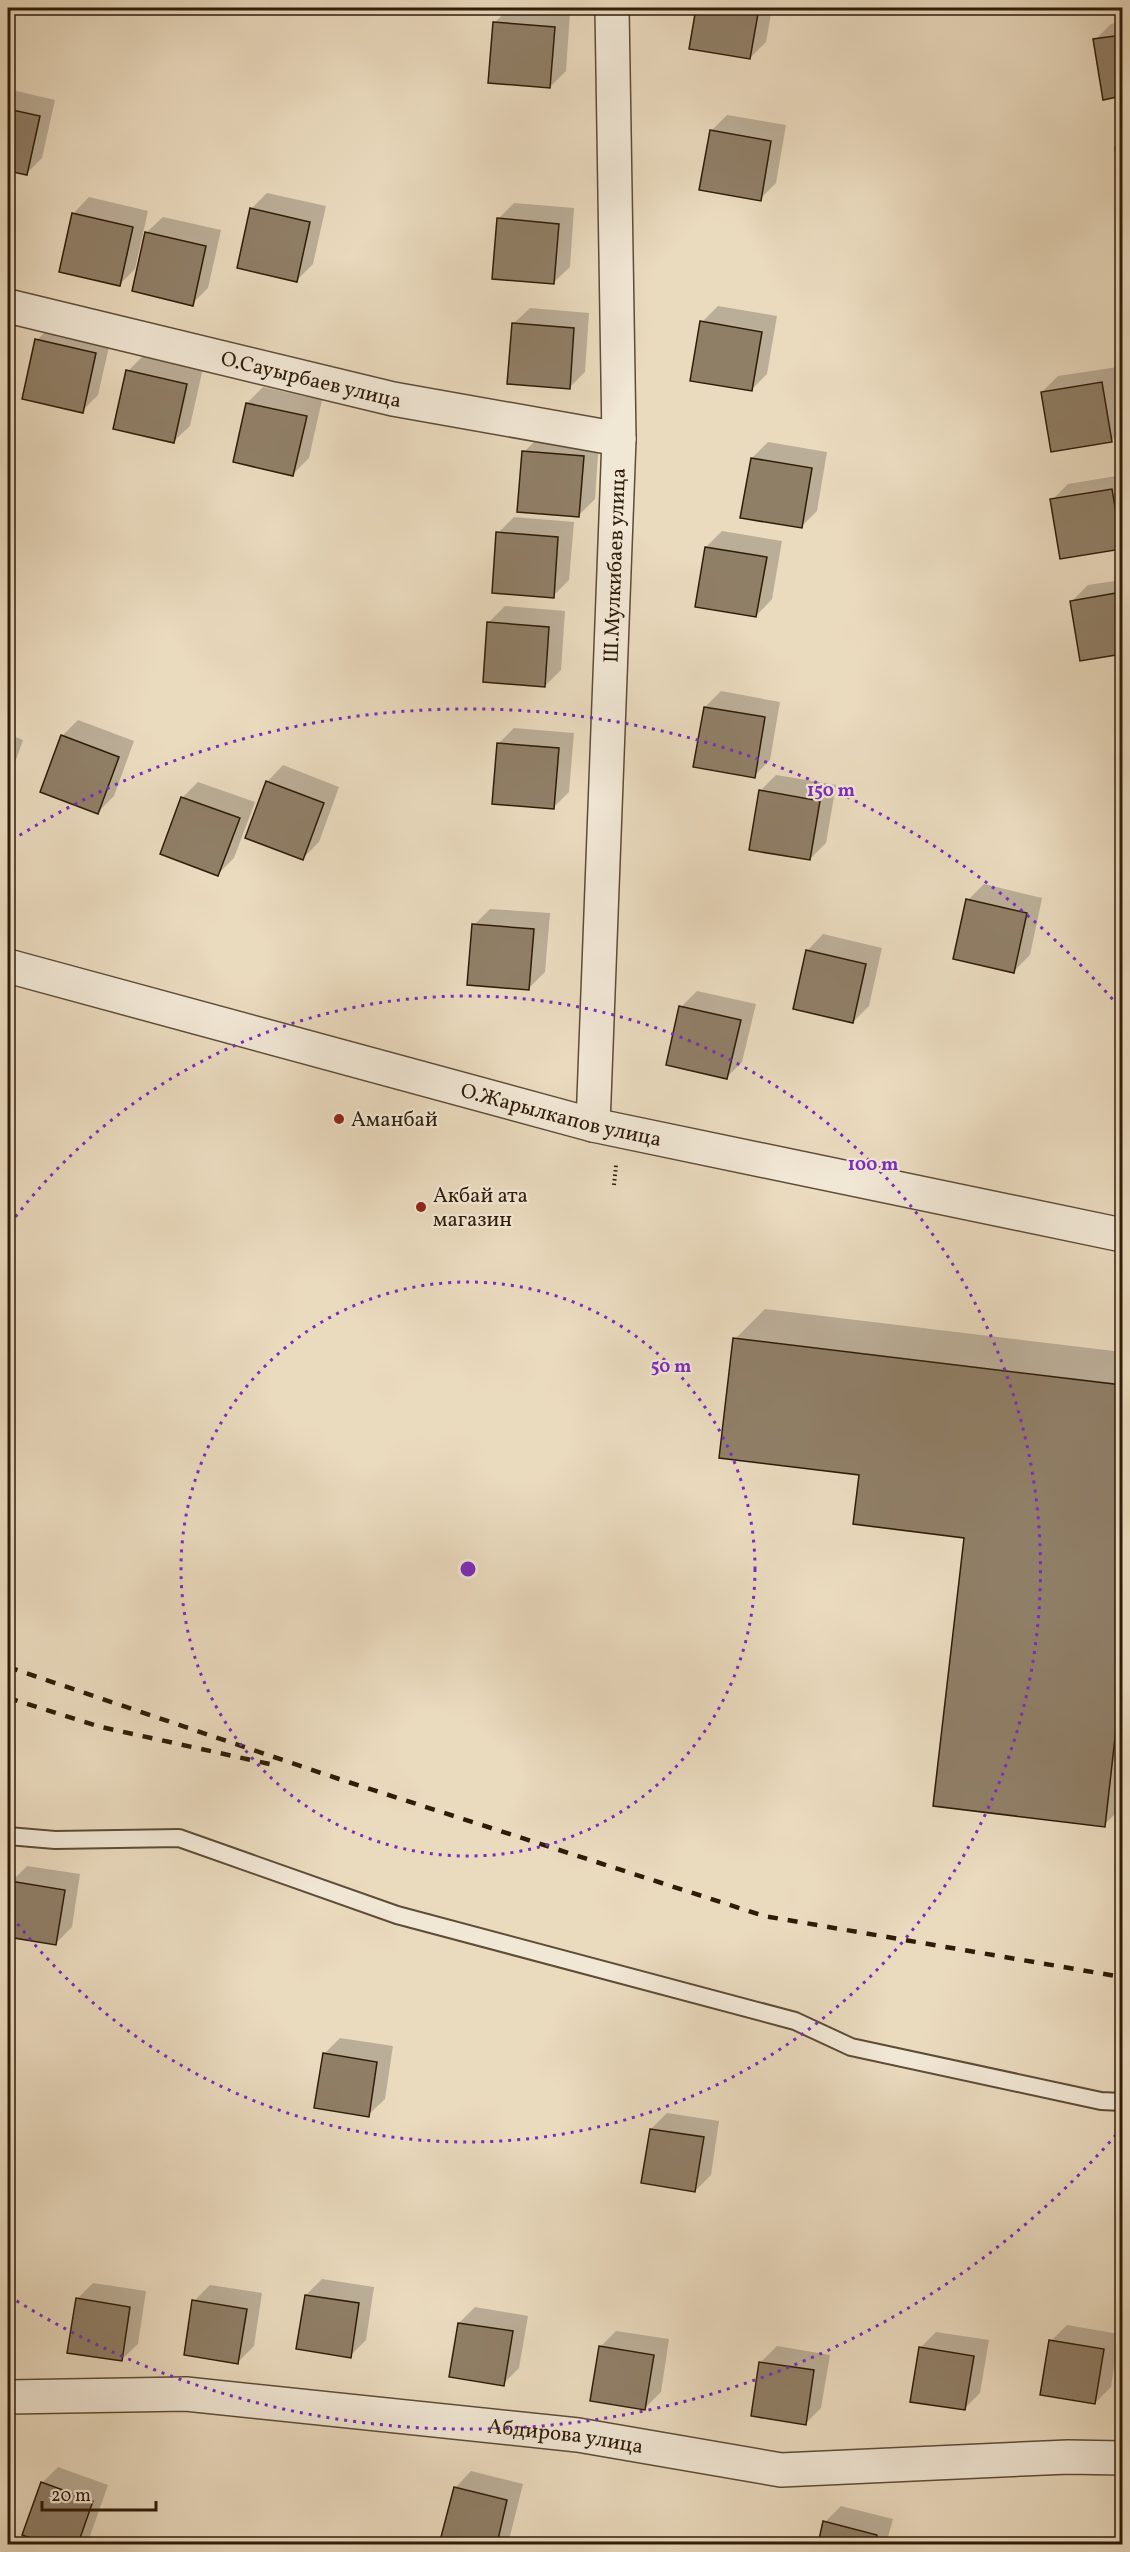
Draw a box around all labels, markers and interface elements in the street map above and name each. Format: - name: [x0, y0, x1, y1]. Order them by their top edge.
- street label: О.Сауырбаев улица: [218, 345, 404, 416]
- street label: Ш.Мулкибаев улица: [598, 467, 634, 664]
- text: 150 m: [807, 779, 855, 804]
- street label: О.Жарылкапов улица: [457, 1077, 664, 1155]
- place label: Аманбай: [351, 1106, 438, 1135]
- marker: Аманбай: [332, 1112, 346, 1126]
- text: 100 m: [848, 1153, 898, 1178]
- place label: Акбай ата магазин: [433, 1182, 528, 1235]
- marker: Акбай ата магазин: [414, 1200, 428, 1214]
- text: 50 m: [651, 1355, 691, 1380]
- centre of rings: [458, 1559, 478, 1579]
- street label: Абдирова улица: [486, 2413, 646, 2462]
- scale bar: [42, 2474, 156, 2512]
- text: 20 m: [51, 2484, 91, 2509]

